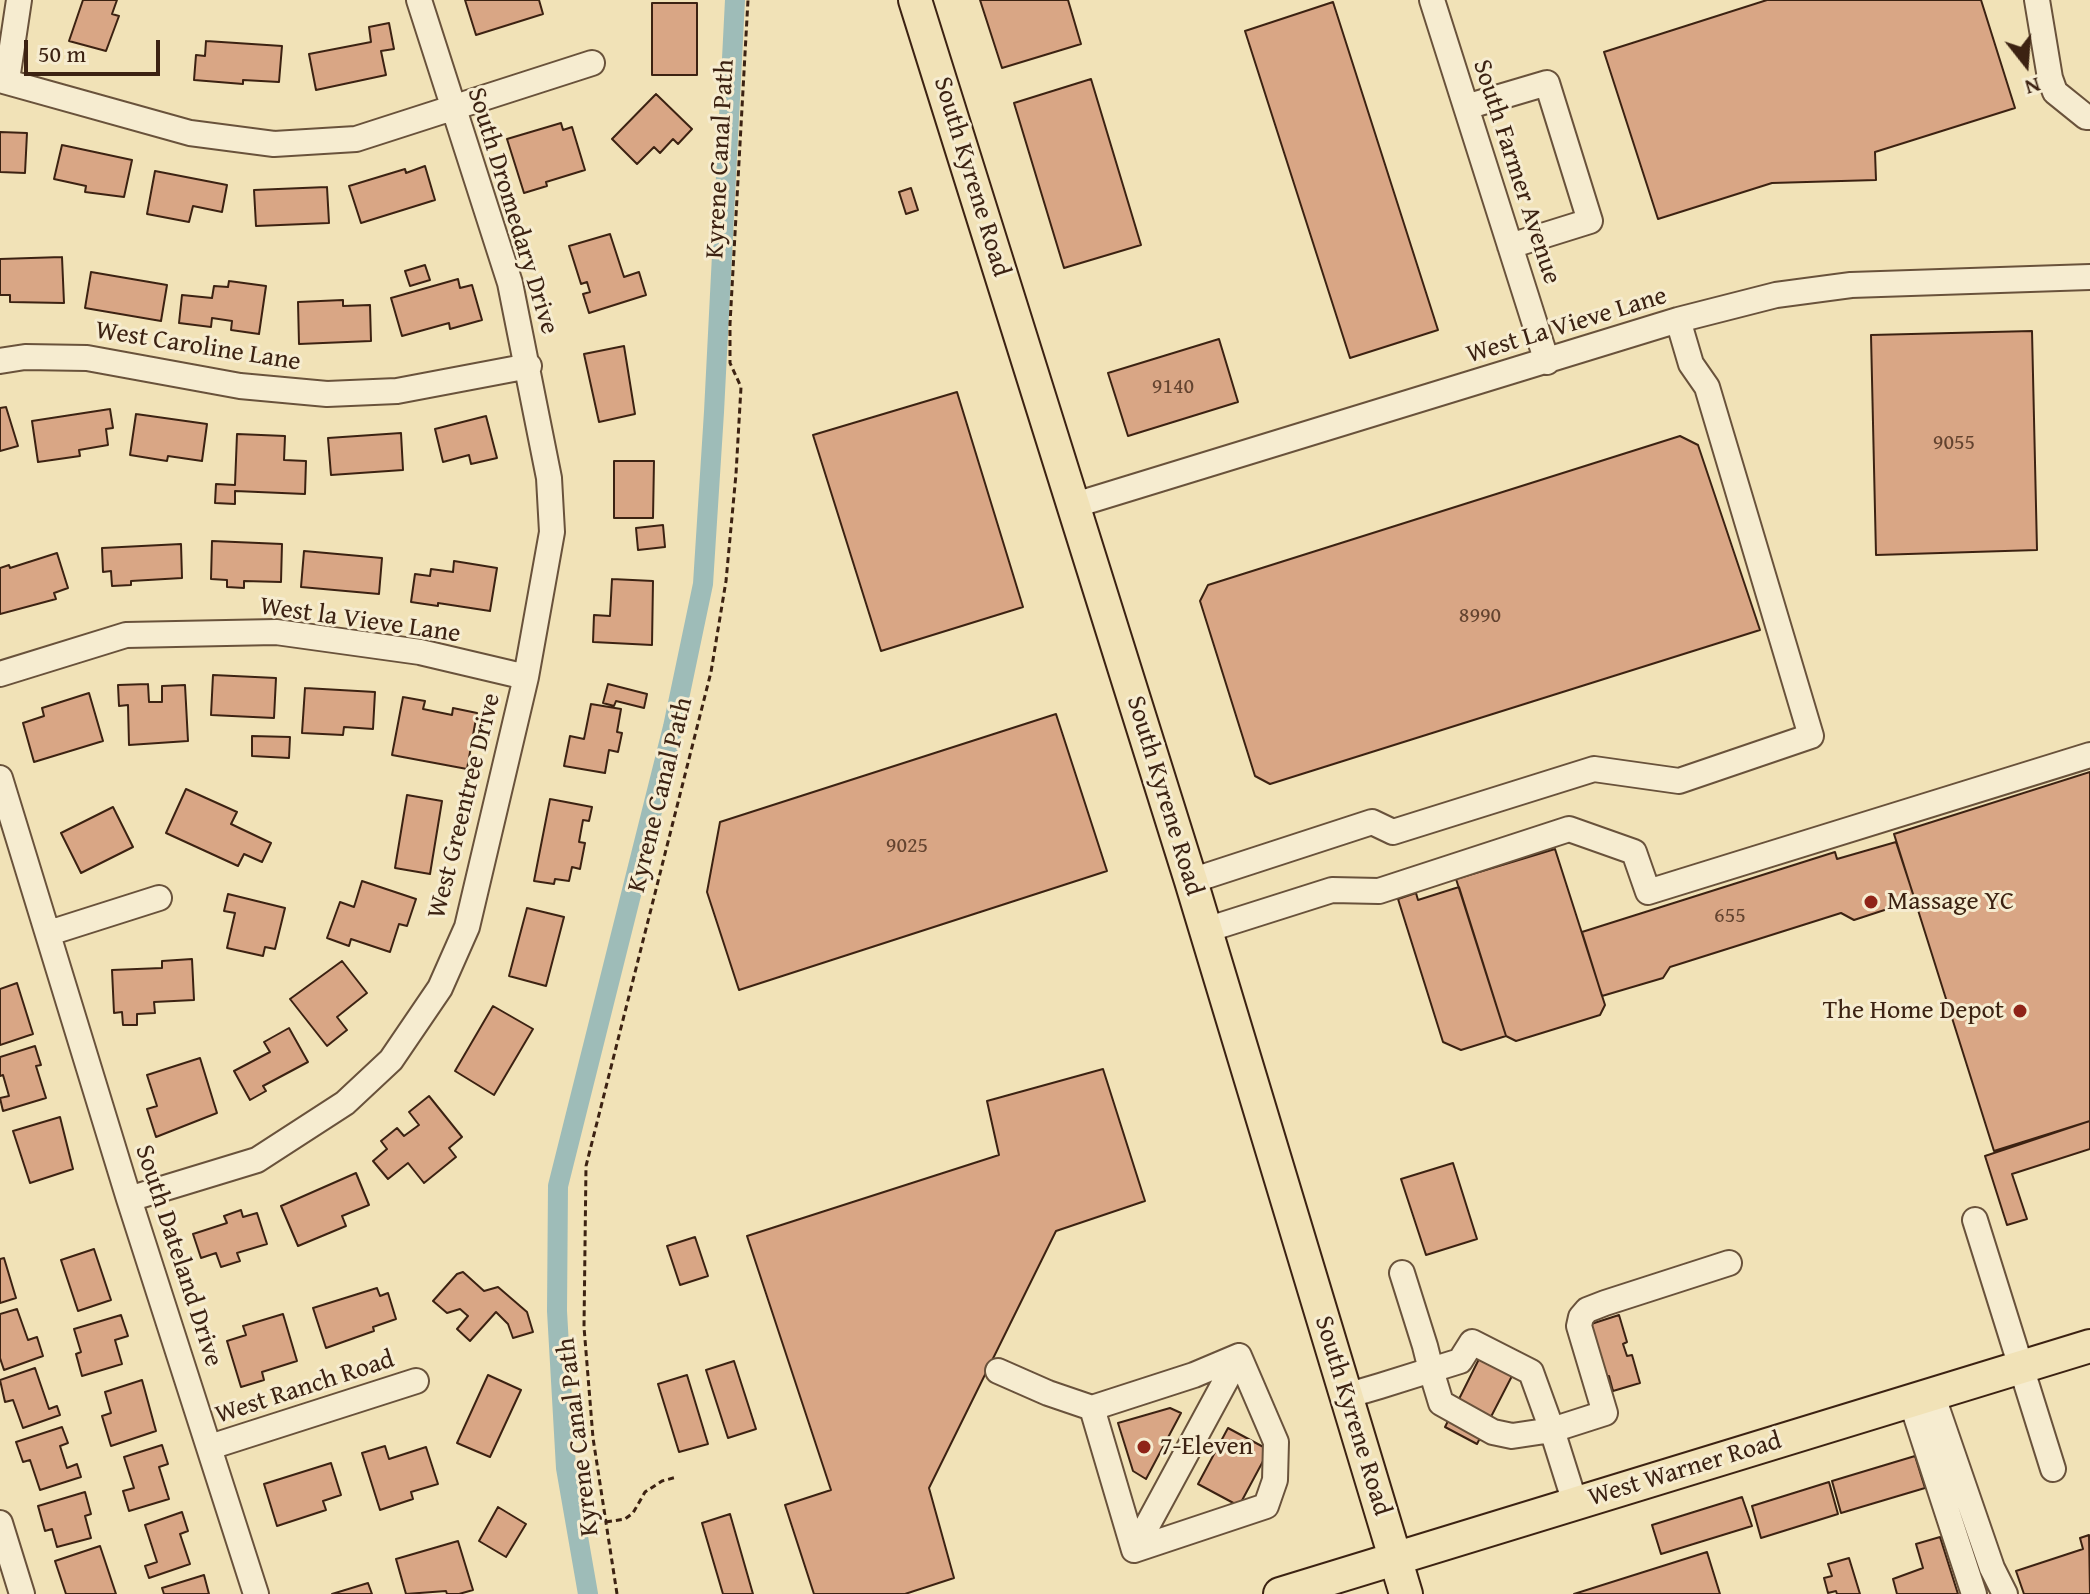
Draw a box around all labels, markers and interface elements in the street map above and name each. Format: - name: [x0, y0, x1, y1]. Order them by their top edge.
- scale bar: [28, 24, 164, 74]
- north arrow: [1986, 24, 2066, 104]
- text: 50 m: [38, 36, 86, 71]
- street label: South Farmer Avenue: [1465, 56, 1567, 288]
- street label: Kyrene Canal Path: [700, 58, 742, 260]
- text: N: [2021, 69, 2045, 104]
- street label: South Kyrene Road: [926, 73, 1016, 281]
- street label: South Dromedary Drive: [460, 84, 564, 338]
- street label: West La Vieve Lane: [1463, 281, 1671, 371]
- street label: West Caroline Lane: [93, 315, 303, 379]
- house number: 9140: [1152, 374, 1194, 400]
- house number: 9055: [1933, 430, 1975, 456]
- street label: West la Vieve Lane: [258, 591, 462, 651]
- house number: 8990: [1459, 603, 1501, 629]
- street label: West Greentree Drive: [422, 690, 508, 922]
- street label: South Kyrene Road: [1119, 692, 1209, 900]
- street label: Kyrene Canal Path: [622, 694, 700, 896]
- house number: 9025: [886, 833, 928, 859]
- place label: Massage YC: [1887, 886, 2014, 918]
- marker: Massage YC: [1862, 893, 1880, 911]
- house number: 655: [1714, 903, 1746, 929]
- place label: The Home Depot: [1823, 995, 2004, 1027]
- marker: The Home Depot: [2011, 1002, 2029, 1020]
- street label: South Dateland Drive: [127, 1141, 229, 1371]
- street label: South Kyrene Road: [1307, 1312, 1397, 1520]
- street label: Kyrene Canal Path: [551, 1336, 607, 1538]
- street label: West Ranch Road: [212, 1344, 398, 1432]
- street label: West Warner Road: [1585, 1426, 1785, 1514]
- place label: 7-Eleven: [1160, 1431, 1253, 1463]
- marker: 7-Eleven: [1135, 1438, 1153, 1456]

